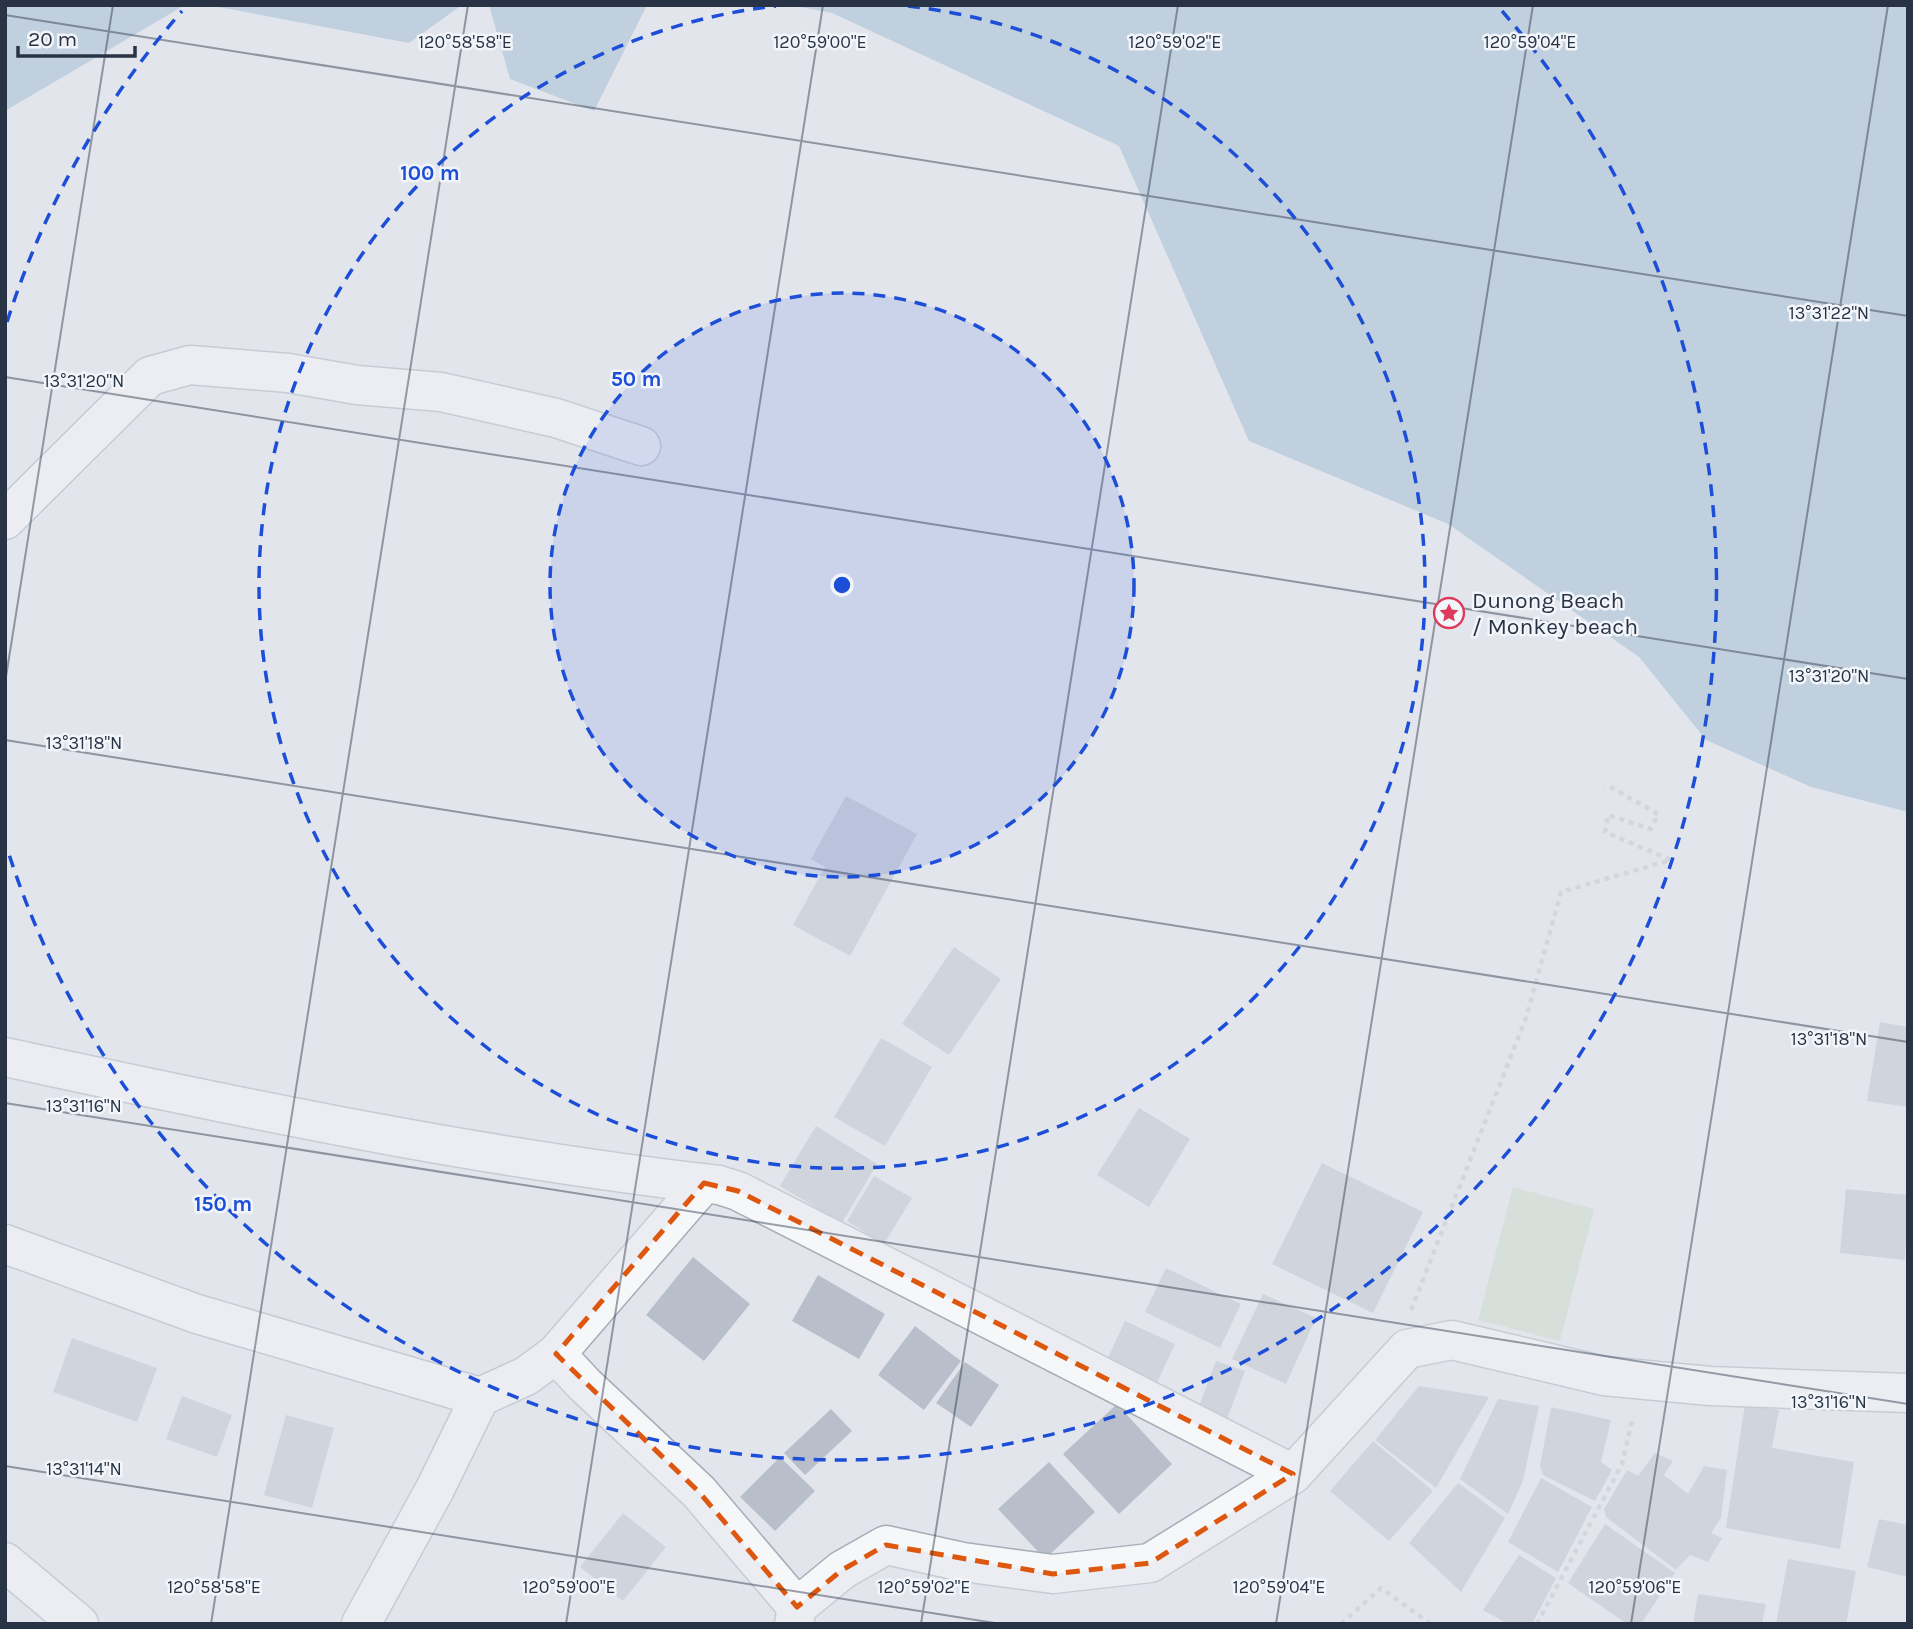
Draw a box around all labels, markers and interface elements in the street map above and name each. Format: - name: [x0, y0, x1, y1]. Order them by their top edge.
- scale bar: [18, 14, 135, 58]
- text: 20 m: [28, 27, 77, 51]
- text: 120°58'58"E: [418, 31, 512, 53]
- text: 120°59'00"E: [773, 31, 867, 53]
- text: 120°59'02"E: [1129, 31, 1221, 53]
- text: 120°59'04"E: [1484, 31, 1576, 53]
- text: 100 m: [400, 161, 460, 185]
- text: 13°31'22"N: [1789, 302, 1869, 324]
- text: 50 m: [611, 367, 661, 391]
- text: 13°31'20"N: [44, 370, 124, 392]
- centre of rings: [830, 573, 854, 597]
- place label: Dunong Beach / Monkey beach: [1472, 587, 1638, 640]
- place icon: Dunong Beach / Monkey beach: [1432, 596, 1466, 630]
- text: 13°31'20"N: [1789, 665, 1869, 687]
- text: 13°31'18"N: [46, 732, 122, 754]
- text: 13°31'18"N: [1791, 1028, 1867, 1050]
- text: 13°31'16"N: [46, 1095, 122, 1117]
- text: 150 m: [194, 1192, 252, 1216]
- text: 13°31'16"N: [1791, 1391, 1867, 1413]
- text: 13°31'14"N: [46, 1458, 122, 1480]
- text: 120°58'58"E: [167, 1576, 261, 1598]
- text: 120°59'00"E: [522, 1576, 616, 1598]
- text: 120°59'02"E: [878, 1576, 970, 1598]
- text: 120°59'04"E: [1233, 1576, 1325, 1598]
- text: 120°59'06"E: [1589, 1576, 1681, 1598]

